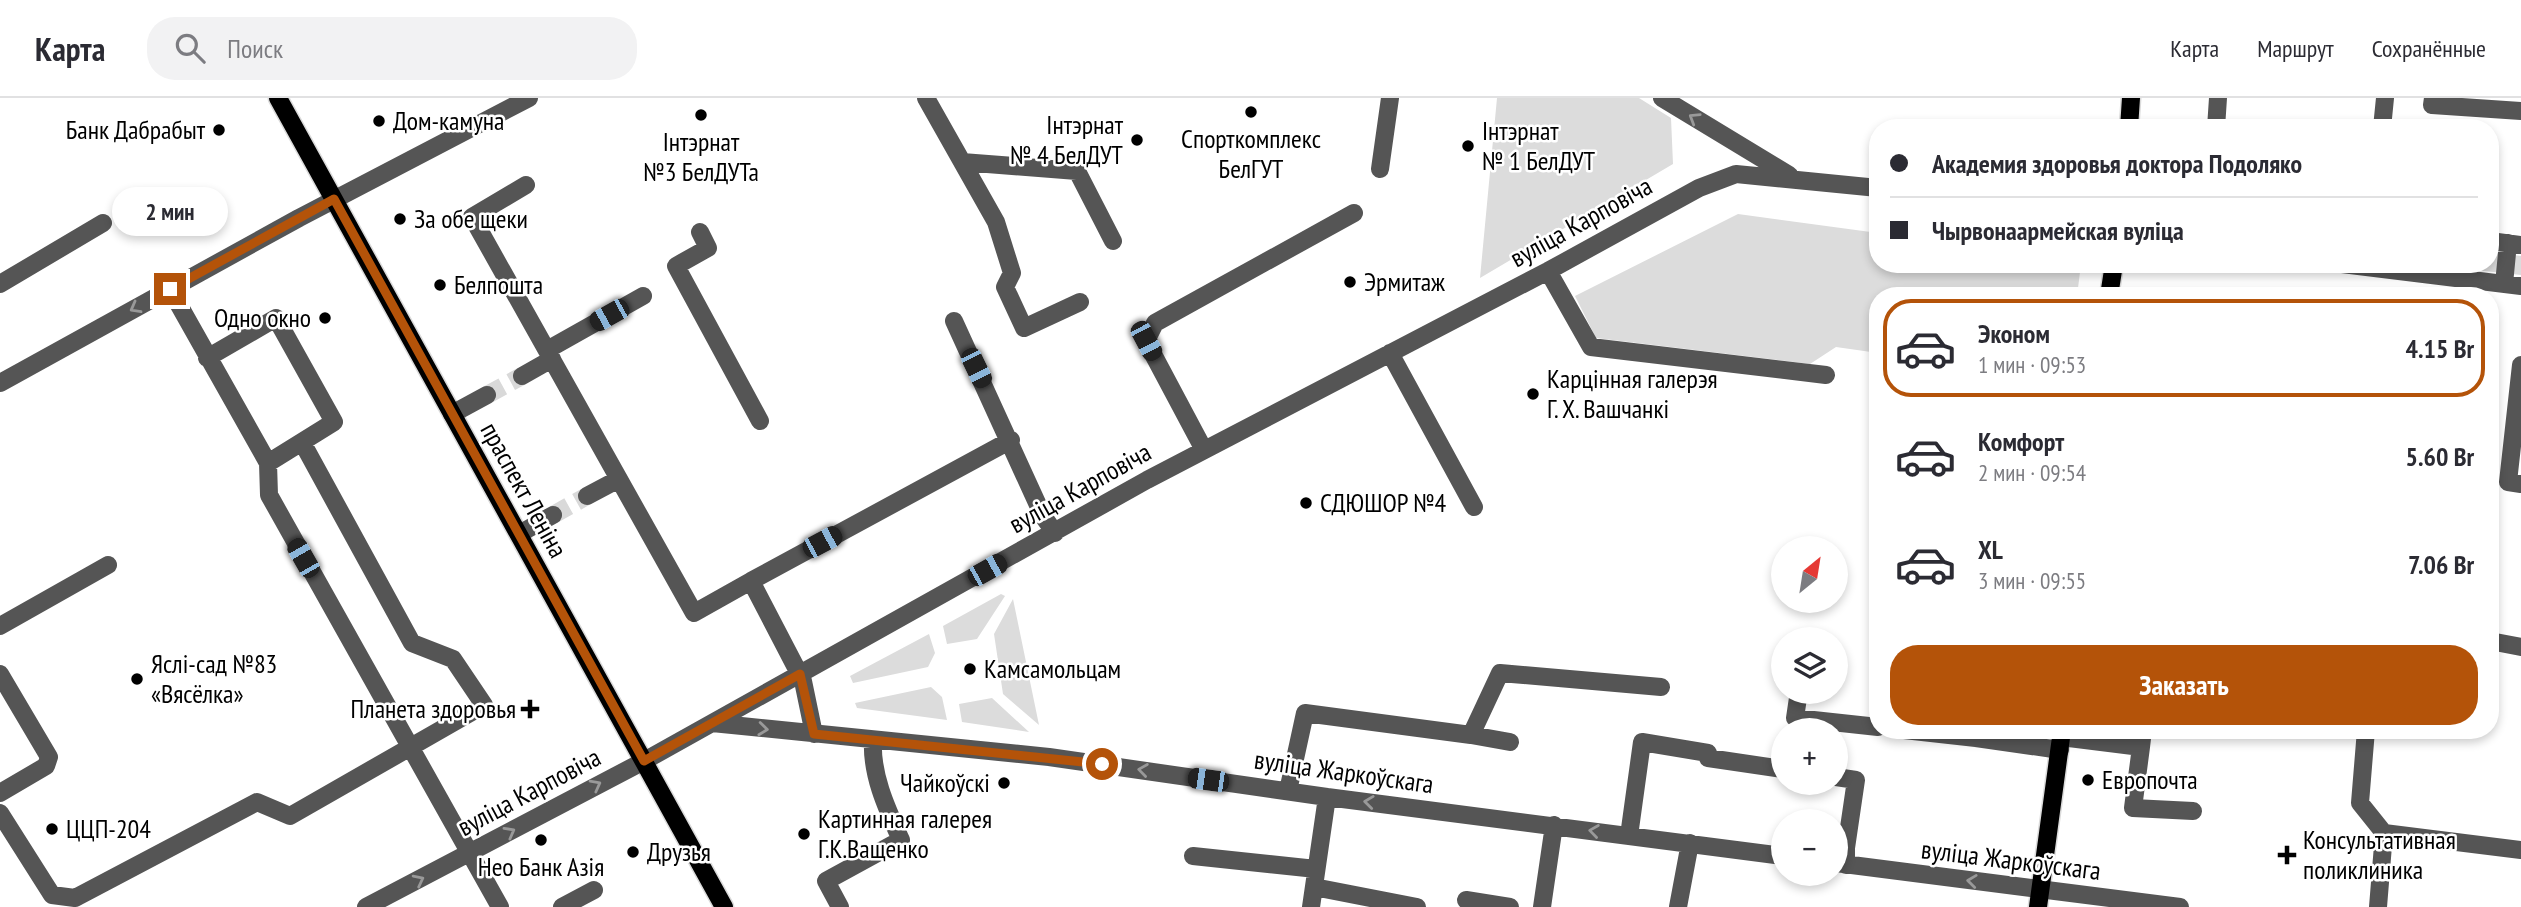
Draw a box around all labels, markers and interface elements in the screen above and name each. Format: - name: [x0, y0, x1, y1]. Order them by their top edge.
- search box: [147, 17, 637, 80]
- text: Карта: [35, 27, 105, 70]
- icon: search: [171, 29, 209, 67]
- text: Поиск: [227, 32, 283, 65]
- text: Карта: [2170, 33, 2219, 64]
- text: Маршрут: [2257, 33, 2334, 64]
- text: Сохранённые: [2372, 33, 2486, 64]
- place label: Дом-камуна: [393, 104, 505, 137]
- marker: Спорткомплекс БелГУТ: [1243, 104, 1259, 120]
- marker: Інтэрнат №3 БелДУТа: [693, 107, 709, 123]
- place label: Інтэрнат № 4 БелДУТ: [1010, 108, 1124, 171]
- place label: Банк Дабрабыт: [66, 113, 206, 146]
- marker: Дом-камуна: [371, 113, 387, 129]
- place label: Інтэрнат № 1 БелДУТ: [1482, 114, 1595, 177]
- one-way arrow: [1689, 114, 1702, 127]
- marker: Банк Дабрабыт: [211, 122, 227, 138]
- place label: Спорткомплекс БелГУТ: [1181, 122, 1321, 185]
- place label: Інтэрнат №3 БелДУТа: [643, 125, 759, 188]
- marker: Інтэрнат № 4 БелДУТ: [1129, 132, 1145, 148]
- marker: Інтэрнат № 1 БелДУТ: [1460, 138, 1476, 154]
- text: Академия здоровья доктора Подоляко: [1932, 147, 2302, 180]
- street label: вуліца Карповіча: [1504, 169, 1658, 274]
- callout: 2 мин: [112, 188, 228, 236]
- text: 2 мин: [145, 197, 195, 226]
- place label: За обе щеки: [414, 202, 528, 235]
- marker: За обе щеки: [392, 211, 408, 227]
- text: Чырвонаармейская вуліца: [1932, 214, 2184, 247]
- place label: Эрмитаж: [1364, 265, 1445, 298]
- place label: Белпошта: [454, 268, 543, 301]
- route end: [154, 273, 186, 305]
- marker: Эрмитаж: [1342, 274, 1358, 290]
- marker: Белпошта: [432, 277, 448, 293]
- car: [586, 296, 633, 334]
- one-way arrow: [129, 300, 142, 313]
- place label: Одно окно: [214, 301, 311, 334]
- marker: Одно окно: [317, 310, 333, 326]
- icon: car: [1894, 317, 1957, 380]
- text: Эконом: [1978, 317, 2050, 350]
- car: [1127, 318, 1166, 364]
- text: 4.15 Br: [2406, 332, 2474, 365]
- car: [958, 345, 995, 391]
- text: 1 мин · 09:53: [1978, 350, 2086, 379]
- place label: Карцінная галерэя Г. Х. Вашчанкі: [1547, 362, 1718, 425]
- marker: Карцінная галерэя Г. Х. Вашчанкі: [1525, 386, 1541, 402]
- street label: праспект Леніна: [474, 416, 575, 563]
- icon: car: [1894, 425, 1957, 488]
- text: Комфорт: [1978, 425, 2064, 458]
- street label: вуліца Карповіча: [1003, 435, 1157, 540]
- text: 5.60 Br: [2406, 440, 2474, 473]
- text: 2 мин · 09:54: [1978, 458, 2086, 487]
- place label: СДЮШОР №4: [1320, 486, 1447, 519]
- marker: СДЮШОР №4: [1298, 495, 1314, 511]
- car: [799, 523, 846, 561]
- icon: car: [1894, 533, 1957, 596]
- text: XL: [1978, 533, 2003, 566]
- car: [284, 535, 323, 581]
- north arrow: [1771, 536, 1848, 612]
- map controls: [1771, 536, 1848, 886]
- text: 7.06 Br: [2408, 548, 2474, 581]
- car: [964, 551, 1011, 589]
- text: 3 мин · 09:55: [1978, 566, 2086, 595]
- button: layers: [1771, 627, 1848, 704]
- button: Заказать: [1890, 645, 2478, 725]
- place label: Яслі-сад №83 «Вясёлка»: [151, 647, 277, 710]
- place label: Камсамольцам: [984, 652, 1121, 685]
- marker: Камсамольцам: [962, 661, 978, 677]
- marker: Яслі-сад №83 «Вясёлка»: [129, 671, 145, 687]
- place label: Планета здоровья: [350, 692, 516, 725]
- marker: Планета здоровья: [522, 701, 538, 717]
- button: +: [1771, 718, 1848, 795]
- one-way arrow: [757, 721, 769, 736]
- street label: вуліца Карповіча: [452, 740, 606, 843]
- street label: вуліца Жаркоўскага: [1252, 743, 1436, 800]
- route start: [1086, 748, 1118, 780]
- one-way arrow: [1137, 763, 1149, 778]
- place label: Европочта: [2102, 763, 2198, 796]
- place label: Чайкоўскі: [900, 766, 990, 799]
- car: [1186, 767, 1231, 793]
- marker: Европочта: [2080, 772, 2096, 788]
- marker: Чайкоўскі: [996, 775, 1012, 791]
- one-way arrow: [589, 780, 601, 794]
- one-way arrow: [1363, 794, 1374, 809]
- place label: Картинная галерея Г.К.Ващенко: [818, 802, 992, 865]
- button: −: [1771, 809, 1848, 886]
- place label: ЦЦП-204: [66, 812, 151, 845]
- marker: ЦЦП-204: [44, 821, 60, 837]
- one-way arrow: [1588, 823, 1600, 838]
- place label: Консультативная поликлиника: [2303, 823, 2456, 886]
- one-way arrow: [502, 826, 515, 840]
- marker: Картинная галерея Г.К.Ващенко: [796, 826, 812, 842]
- marker: Нео Банк Азія: [533, 832, 549, 848]
- street label: вуліца Жаркоўскага: [1919, 832, 2103, 887]
- place label: Друзья: [647, 835, 711, 868]
- marker: Друзья: [625, 844, 641, 860]
- marker: Консультативная поликлиника: [2277, 845, 2297, 865]
- place label: Нео Банк Азія: [478, 850, 604, 883]
- one-way arrow: [411, 874, 424, 888]
- one-way arrow: [1967, 874, 1978, 889]

